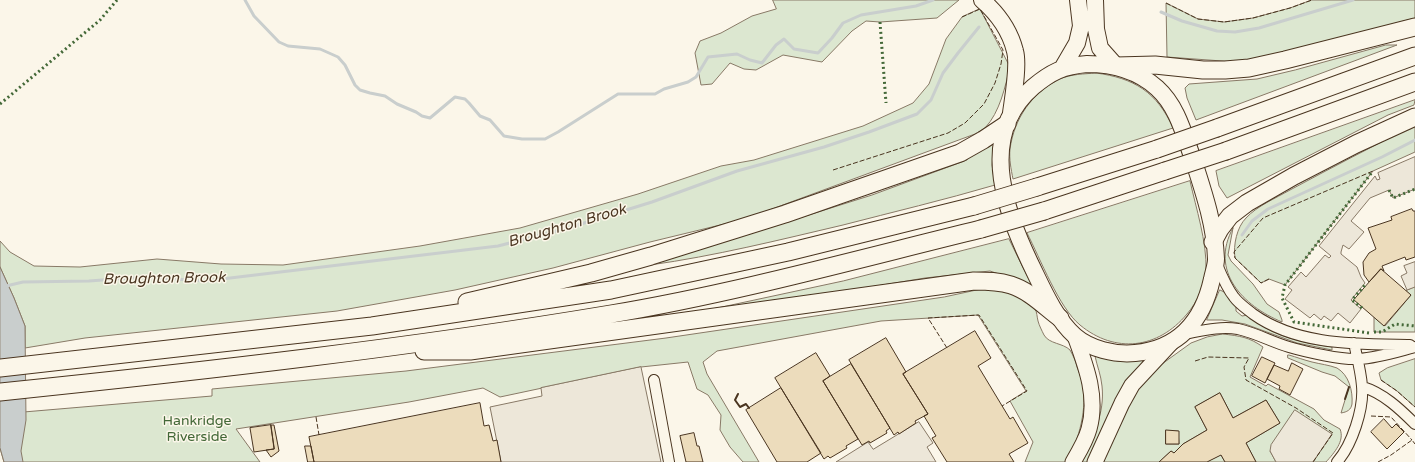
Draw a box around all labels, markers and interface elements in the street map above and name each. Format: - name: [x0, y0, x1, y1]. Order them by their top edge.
- water label: Broughton Brook: [506, 200, 628, 252]
- water label: Broughton Brook: [103, 269, 225, 289]
- park label: Hankridge Riverside: [162, 413, 232, 446]

